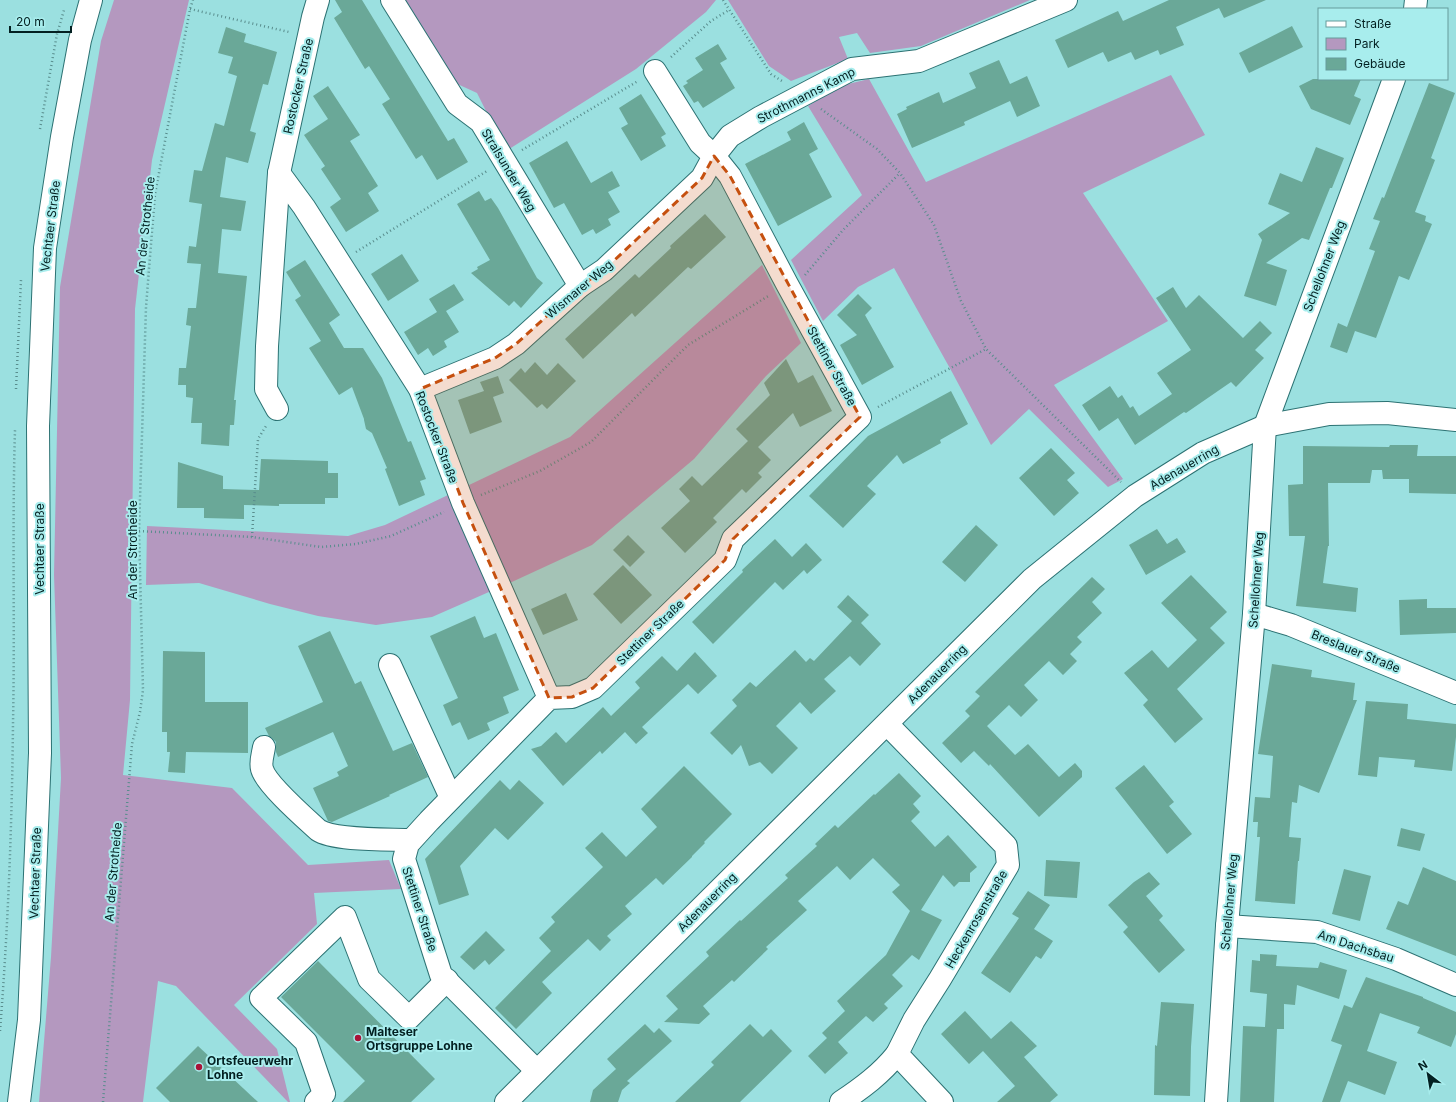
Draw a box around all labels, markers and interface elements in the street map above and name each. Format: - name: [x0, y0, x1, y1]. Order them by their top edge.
- scale bar: [10, 8, 71, 34]
- legend: [1318, 8, 1448, 80]
- text: 20 m: [16, 14, 45, 29]
- text: Straße: [1354, 16, 1391, 31]
- text: Park: [1354, 36, 1380, 51]
- street label: Rostocker Straße: [280, 37, 316, 135]
- text: Gebäude: [1354, 56, 1406, 71]
- street label: Strothmanns Kamp: [754, 64, 858, 126]
- street label: Stralsunder Weg: [478, 126, 540, 214]
- street label: An der Strotheide: [132, 176, 158, 276]
- street label: Vechtaer Straße: [37, 180, 63, 272]
- street label: Schellohner Weg: [1300, 218, 1348, 314]
- street label: Wismarer Weg: [542, 257, 616, 321]
- street label: Stettiner Straße: [804, 324, 860, 408]
- street label: Rostocker Straße: [413, 389, 461, 485]
- street label: Adenauerring: [1147, 441, 1221, 493]
- street label: An der Strotheide: [125, 500, 140, 600]
- street label: Vechtaer Straße: [32, 503, 47, 595]
- street label: Schellohner Weg: [1245, 531, 1267, 629]
- street label: Stettiner Straße: [613, 596, 687, 668]
- street label: Breslauer Straße: [1309, 626, 1403, 676]
- street label: Adenauerring: [904, 641, 970, 707]
- street label: An der Strotheide: [101, 822, 125, 922]
- street label: Vechtaer Straße: [26, 827, 44, 919]
- street label: Schellohner Weg: [1217, 853, 1241, 951]
- street label: Stettiner Straße: [399, 865, 441, 953]
- street label: Heckenrosenstraße: [942, 867, 1010, 971]
- street label: Adenauerring: [674, 869, 740, 935]
- street label: Am Dachsbau: [1316, 927, 1396, 965]
- place label: Malteser Ortsgruppe Lohne: [366, 1024, 473, 1053]
- marker: Malteser Ortsgruppe Lohne: [353, 1033, 363, 1043]
- place label: Ortsfeuerwehr Lohne: [207, 1053, 293, 1082]
- north arrow: [1408, 1054, 1448, 1094]
- text: N: [1416, 1057, 1430, 1074]
- marker: Ortsfeuerwehr Lohne: [194, 1062, 204, 1072]

